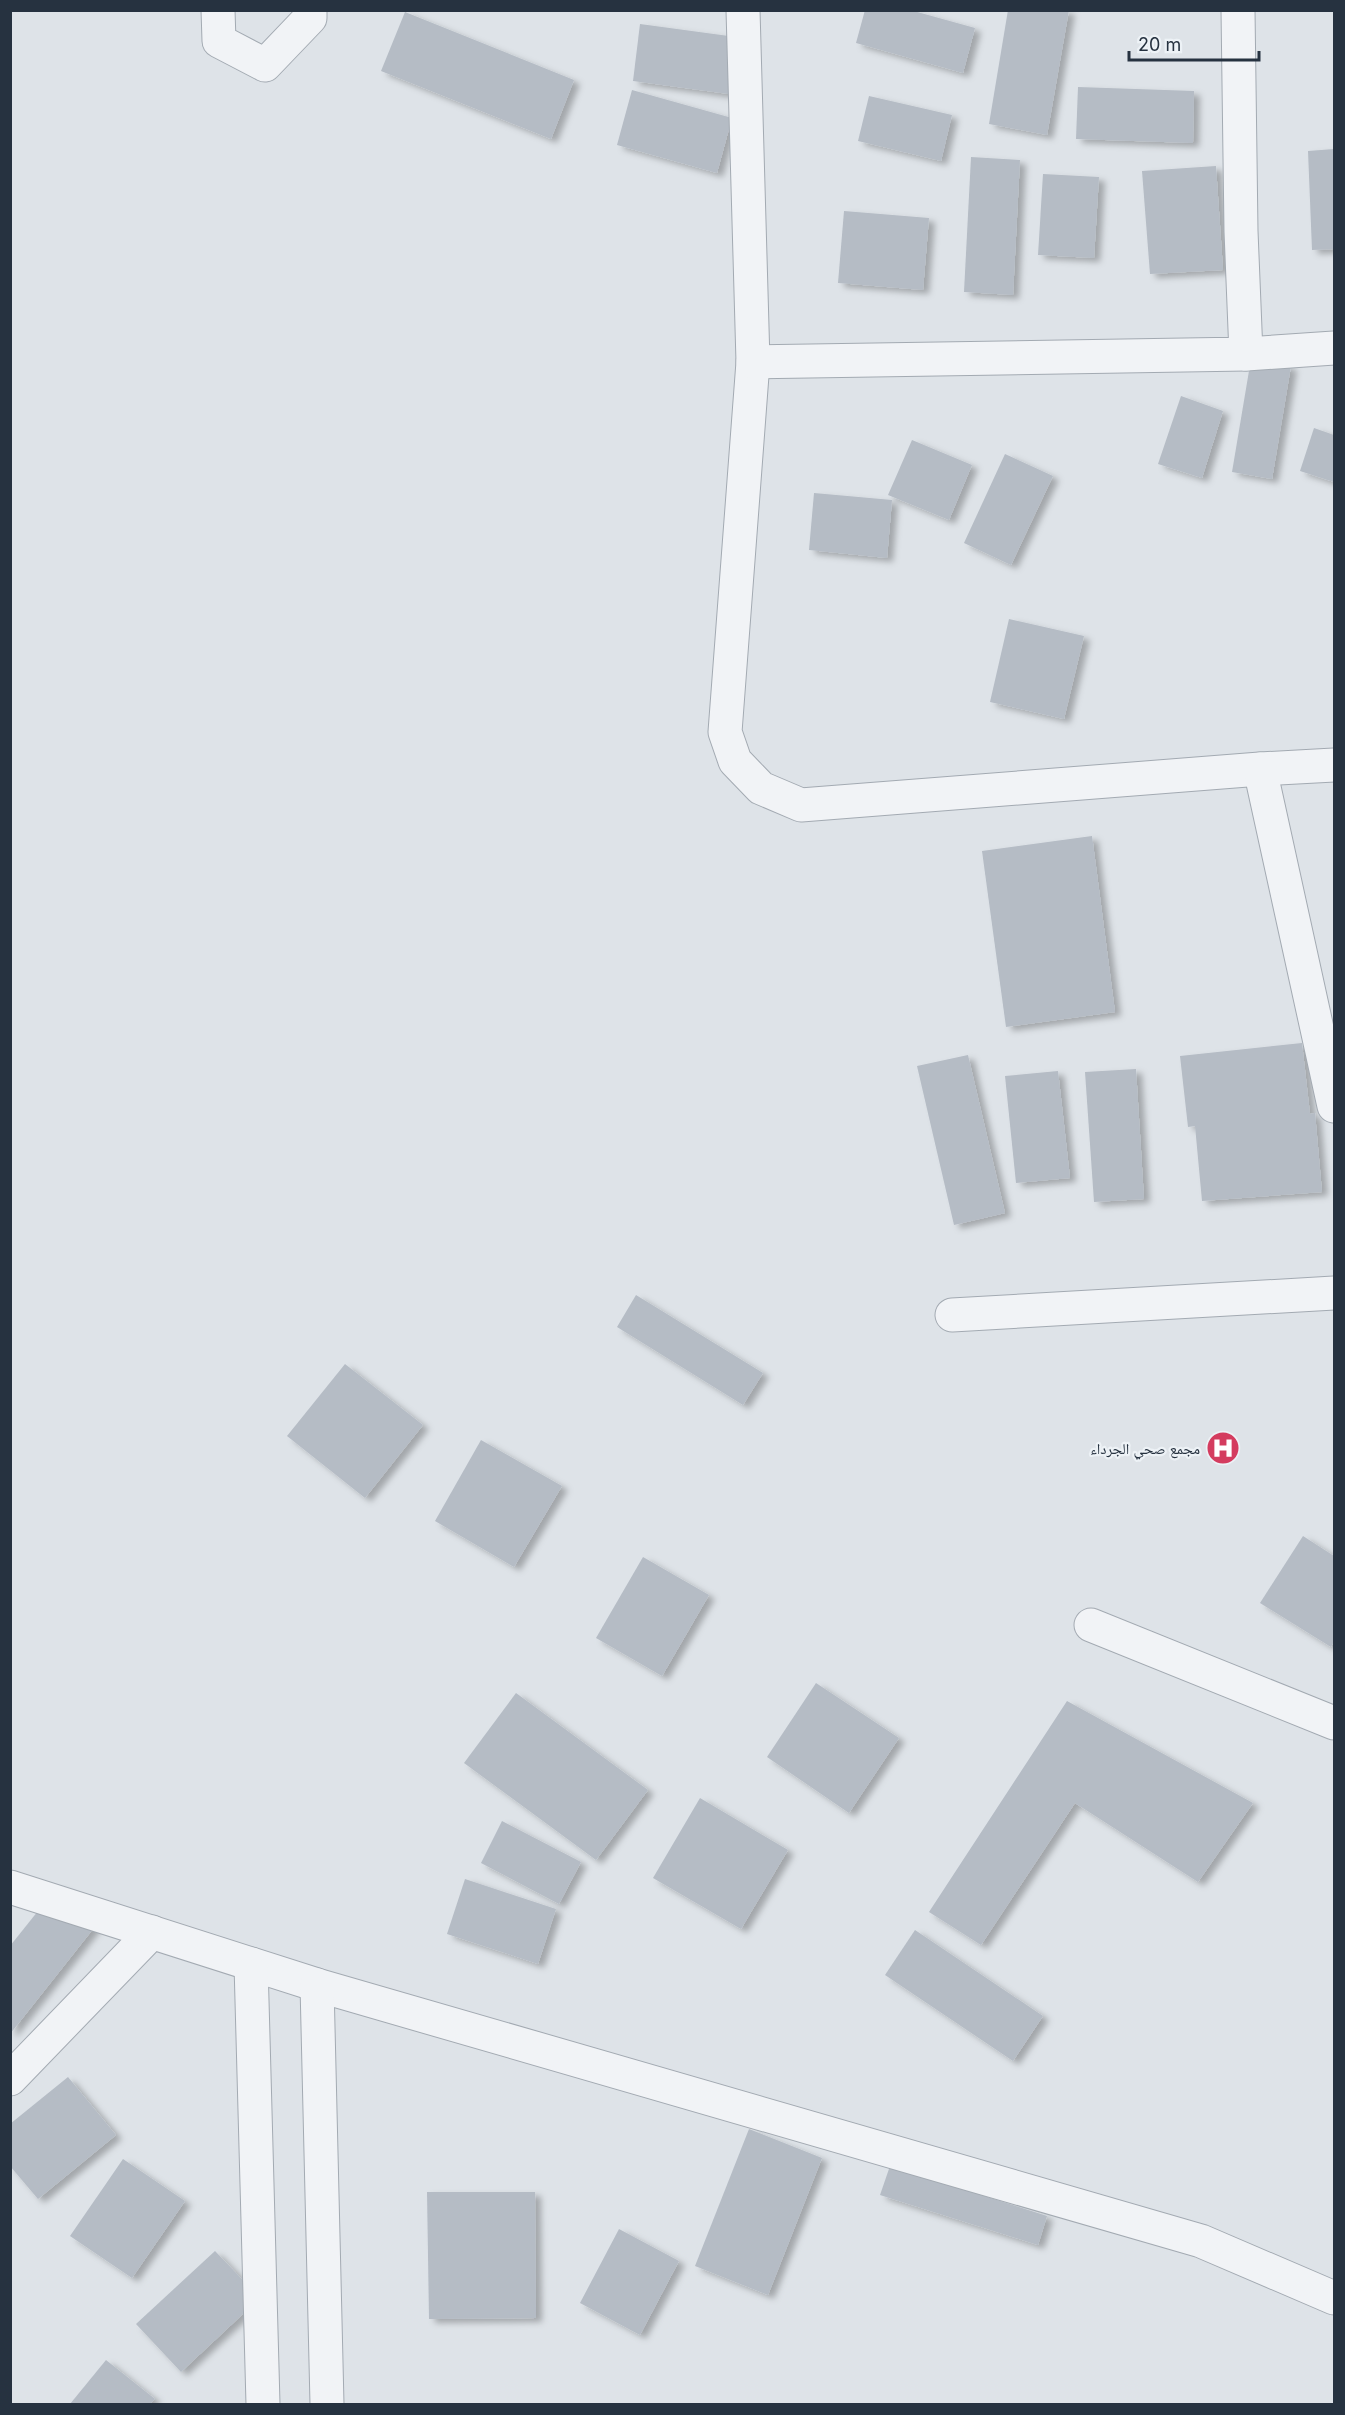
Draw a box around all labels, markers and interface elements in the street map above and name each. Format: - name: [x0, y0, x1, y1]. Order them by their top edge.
- scale bar: [1129, 24, 1260, 62]
- text: 20 m: [1138, 34, 1181, 55]
- hospital icon: مجمع صحي الجرداء: [1205, 1430, 1241, 1466]
- place label: مجمع صحي الجرداء: [1090, 1439, 1200, 1460]

